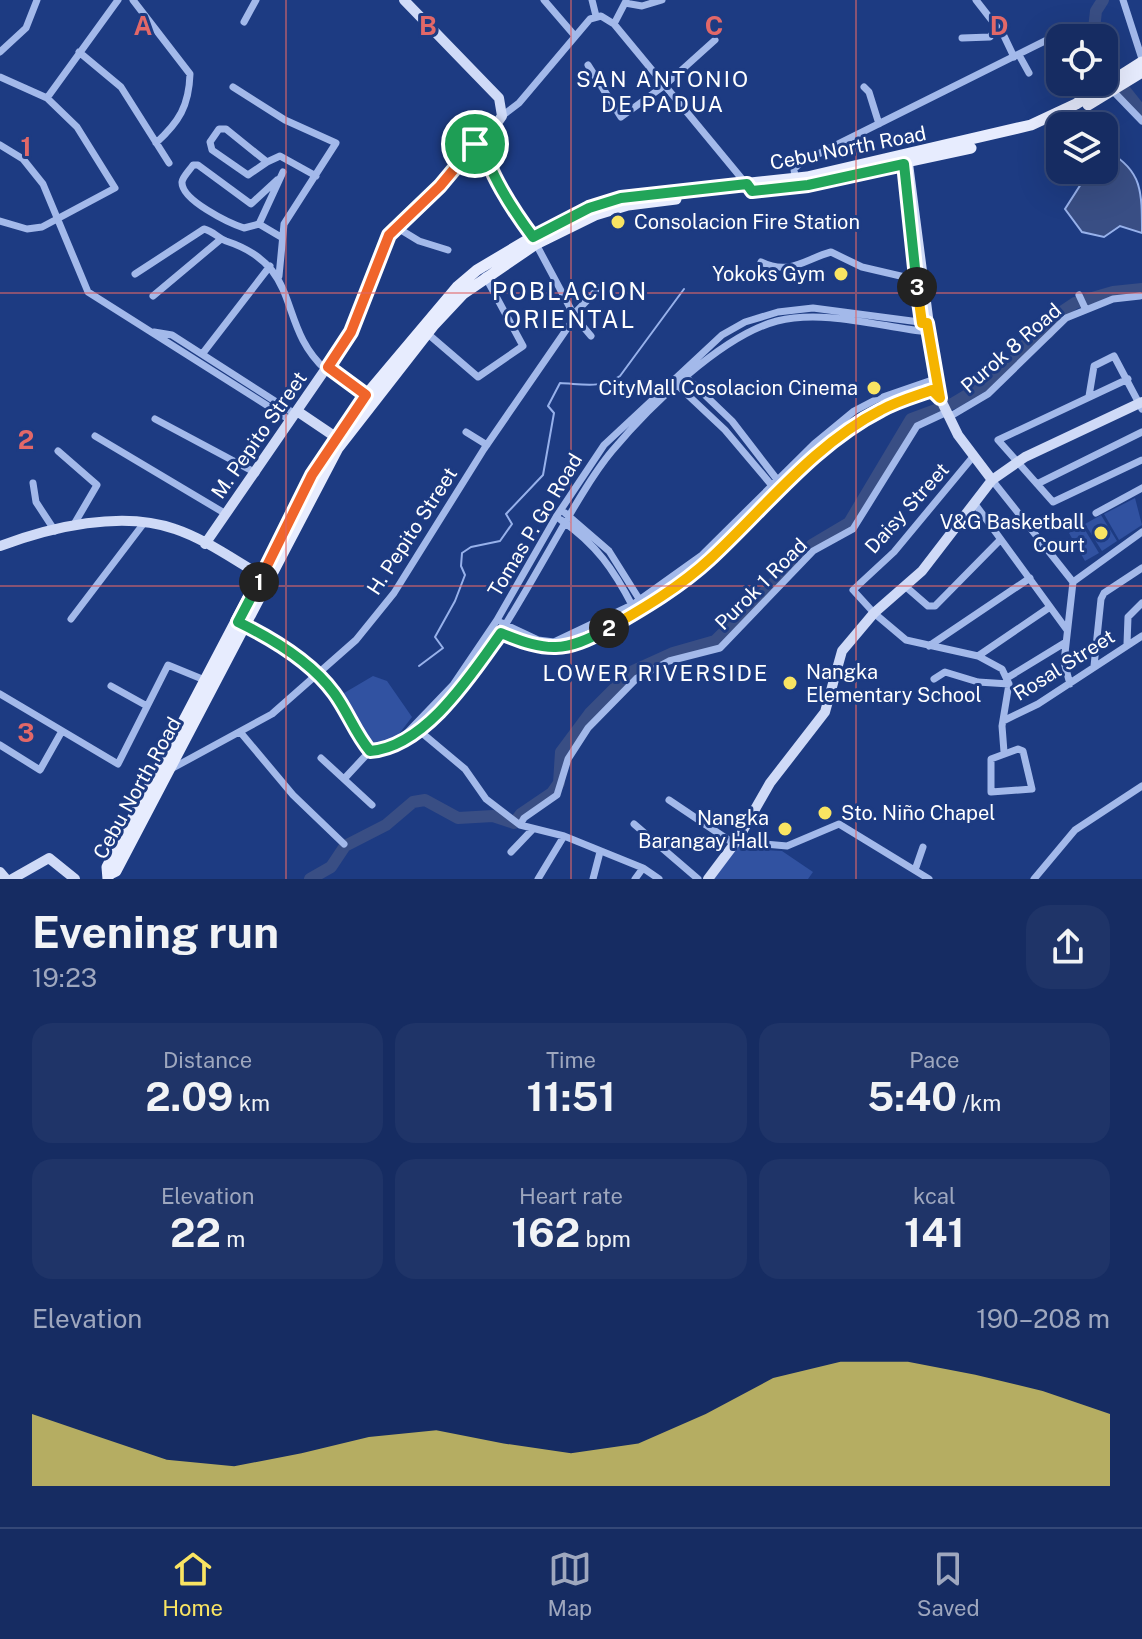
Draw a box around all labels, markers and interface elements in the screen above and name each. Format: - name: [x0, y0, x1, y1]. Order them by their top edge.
- text: A: [134, 10, 153, 41]
- text: B: [419, 10, 437, 41]
- text: C: [705, 10, 723, 41]
- text: D: [990, 10, 1008, 41]
- map controls: [1046, 24, 1118, 184]
- button: locate: [1046, 24, 1118, 96]
- district label: SAN ANTONIO DE PADUA: [576, 66, 750, 117]
- pin: [441, 110, 509, 178]
- button: layers: [1046, 112, 1118, 184]
- street label: Cebu North Road: [768, 121, 928, 175]
- icon: arrive: [453, 122, 497, 166]
- text: 1: [20, 131, 32, 162]
- place label: Consolacion Fire Station: [634, 210, 860, 234]
- marker: Consolacion Fire Station: [609, 213, 627, 231]
- place label: Yokoks Gym: [712, 262, 825, 286]
- marker: Yokoks Gym: [832, 265, 850, 283]
- pin: 3: [897, 267, 937, 307]
- text: 3: [910, 274, 924, 300]
- district label: POBLACION ORIENTAL: [492, 277, 648, 333]
- street label: Purok 8 Road: [956, 298, 1066, 398]
- street label: M. Pepito Street: [206, 367, 312, 503]
- place label: CityMall Cosolacion Cinema: [599, 376, 858, 400]
- marker: CityMall Cosolacion Cinema: [865, 379, 883, 397]
- text: 2: [18, 424, 34, 455]
- street label: Tomas P. Go Road: [483, 449, 587, 601]
- street label: Daisy Street: [860, 458, 954, 558]
- street label: H. Pepito Street: [362, 463, 462, 599]
- place label: V&G Basketball Court: [940, 510, 1085, 557]
- marker: V&G Basketball Court: [1092, 524, 1110, 542]
- street label: Purok 1 Road: [710, 533, 812, 635]
- pin: 1: [239, 562, 279, 602]
- text: 1: [254, 569, 264, 595]
- pin: 2: [589, 608, 629, 648]
- text: 2: [602, 615, 616, 641]
- street label: Rosal Street: [1009, 624, 1119, 706]
- district label: LOWER RIVERSIDE: [542, 660, 770, 686]
- place label: Nangka Elementary School: [806, 660, 981, 707]
- marker: Nangka Elementary School: [781, 674, 799, 692]
- street label: Cebu North Road: [88, 713, 186, 863]
- text: 3: [17, 717, 35, 748]
- place label: Sto. Niño Chapel: [841, 801, 995, 825]
- marker: Sto. Niño Chapel: [816, 804, 834, 822]
- place label: Nangka Barangay Hall: [638, 806, 769, 853]
- marker: Nangka Barangay Hall: [776, 820, 794, 838]
- button: share: [1026, 905, 1110, 989]
- text: Evening run: [32, 906, 279, 958]
- text: 19:23: [32, 962, 97, 993]
- text: Distance: [163, 1047, 252, 1073]
- text: Time: [546, 1047, 596, 1073]
- text: Pace: [909, 1047, 959, 1073]
- text: 2.09: [145, 1073, 233, 1120]
- text: 11:51: [526, 1073, 616, 1120]
- text: 5:40: [867, 1073, 957, 1120]
- text: km: [233, 1090, 270, 1116]
- text: /km: [957, 1090, 1001, 1116]
- text: Elevation: [161, 1183, 254, 1209]
- text: Heart rate: [519, 1183, 623, 1209]
- text: kcal: [913, 1183, 956, 1209]
- text: 22: [170, 1209, 221, 1256]
- text: 162: [511, 1209, 580, 1256]
- text: 141: [904, 1209, 965, 1256]
- text: m: [221, 1226, 245, 1252]
- text: bpm: [580, 1226, 631, 1252]
- text: Elevation: [32, 1303, 142, 1334]
- text: 190–208 m: [976, 1303, 1110, 1334]
- tab: Home: [162, 1547, 223, 1621]
- tab: Map: [548, 1547, 592, 1621]
- tab: Saved: [917, 1547, 980, 1621]

